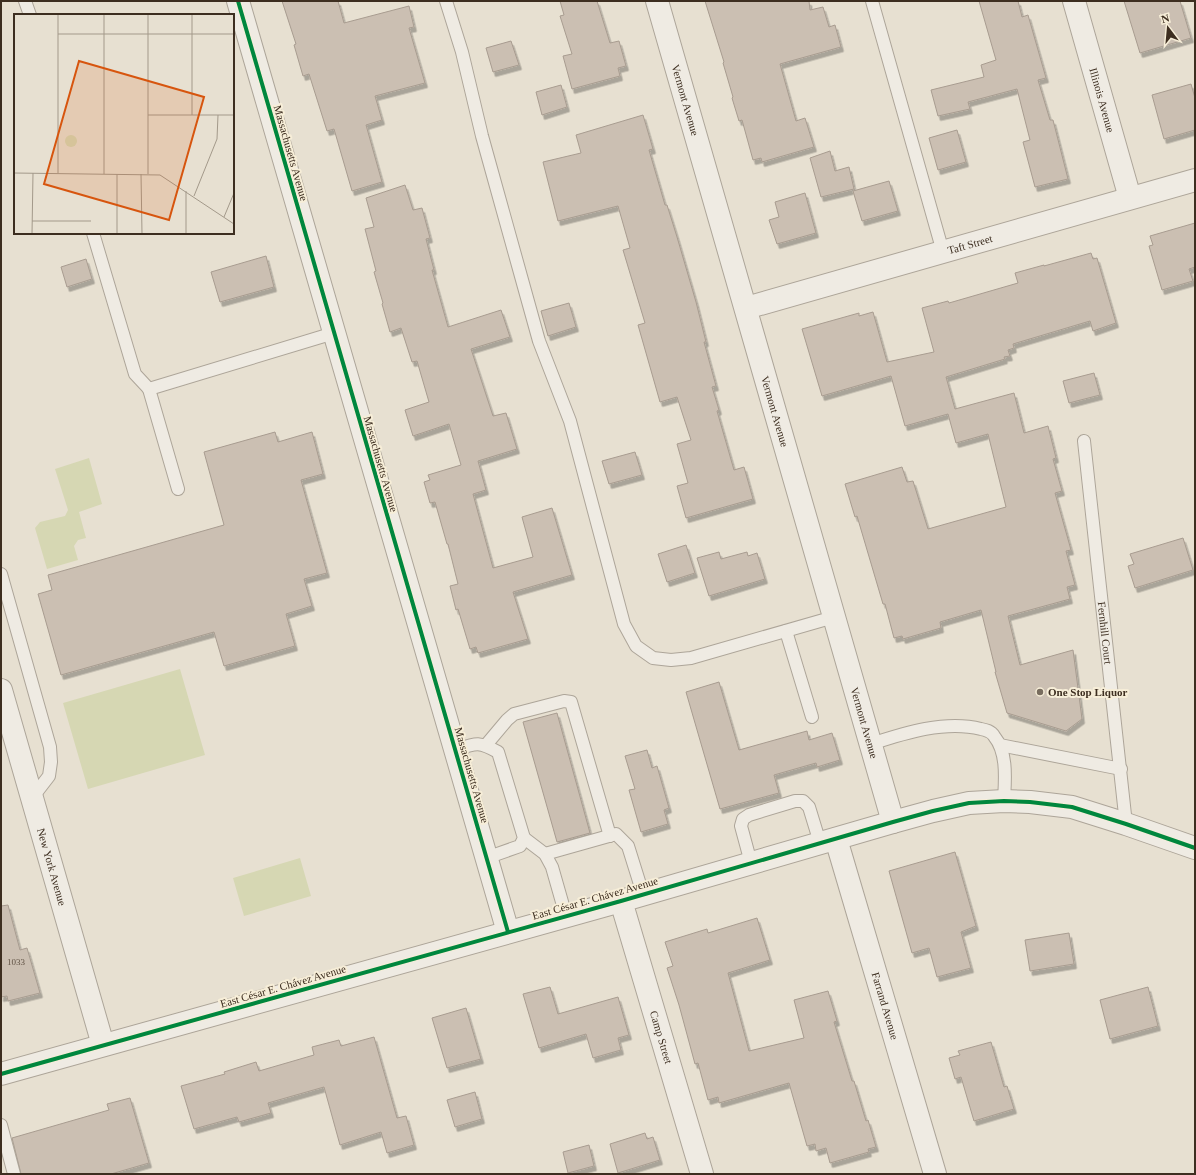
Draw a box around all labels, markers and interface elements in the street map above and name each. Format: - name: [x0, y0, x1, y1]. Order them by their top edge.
- north arrow: [1148, 8, 1188, 48]
- text: N: [1160, 12, 1171, 25]
- inset map: [14, 14, 234, 234]
- street label: Vermont Avenue: [670, 63, 701, 137]
- street label: Illinois Avenue: [1087, 66, 1117, 134]
- street label: Massachusetts Avenue: [272, 104, 310, 202]
- street label: Taft Street: [946, 232, 994, 256]
- street label: Vermont Avenue: [759, 374, 791, 448]
- street label: Massachusetts Avenue: [362, 415, 400, 513]
- street label: Fernhill Court: [1096, 601, 1114, 665]
- street label: Vermont Avenue: [849, 686, 880, 760]
- place label: One Stop Liquor: [1048, 686, 1128, 698]
- marker: One Stop Liquor: [1035, 687, 1045, 697]
- street label: Massachusetts Avenue: [453, 726, 491, 824]
- street label: New York Avenue: [35, 827, 69, 907]
- street label: East César E. Chávez Avenue: [531, 874, 659, 922]
- house number: 1033: [7, 957, 26, 967]
- street label: East César E. Chávez Avenue: [219, 962, 347, 1010]
- street label: Farrand Avenue: [870, 971, 901, 1041]
- street label: Camp Street: [648, 1009, 675, 1065]

